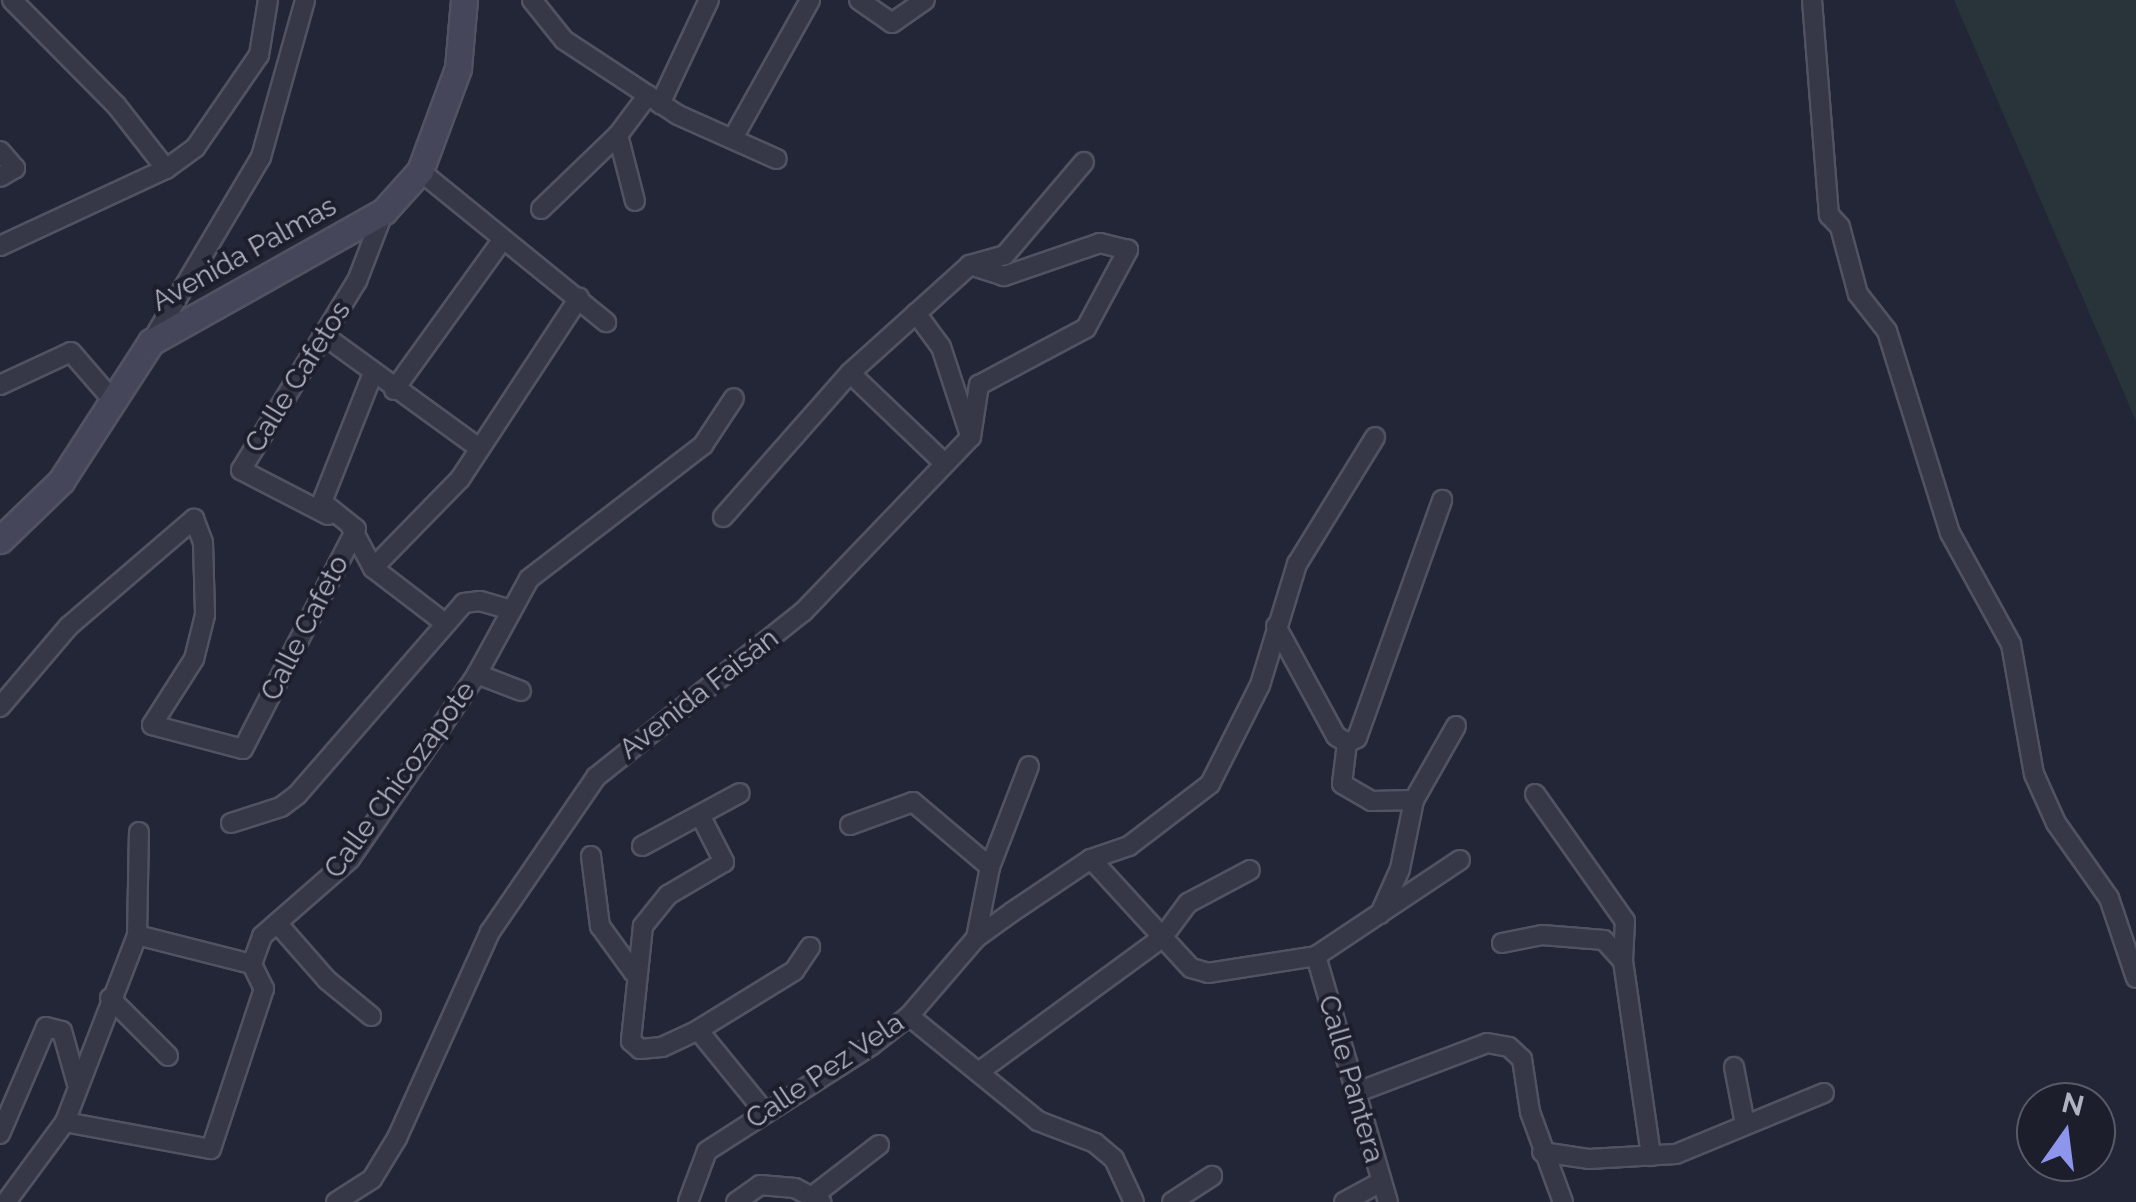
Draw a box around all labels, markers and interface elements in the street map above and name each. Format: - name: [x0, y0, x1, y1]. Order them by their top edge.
- street label: Avenida Palmas: [146, 189, 342, 319]
- street label: Calle Cafetos: [238, 295, 358, 459]
- street label: Calle Cafeto: [254, 550, 356, 706]
- street label: Avenida Faisán: [613, 622, 785, 766]
- street label: Calle Chicozapote: [317, 675, 483, 885]
- street label: Calle Pantera: [1311, 991, 1391, 1167]
- street label: Calle Pez Vela: [739, 1006, 911, 1136]
- north arrow: [2016, 1082, 2116, 1182]
- text: N: [2059, 1086, 2087, 1123]

